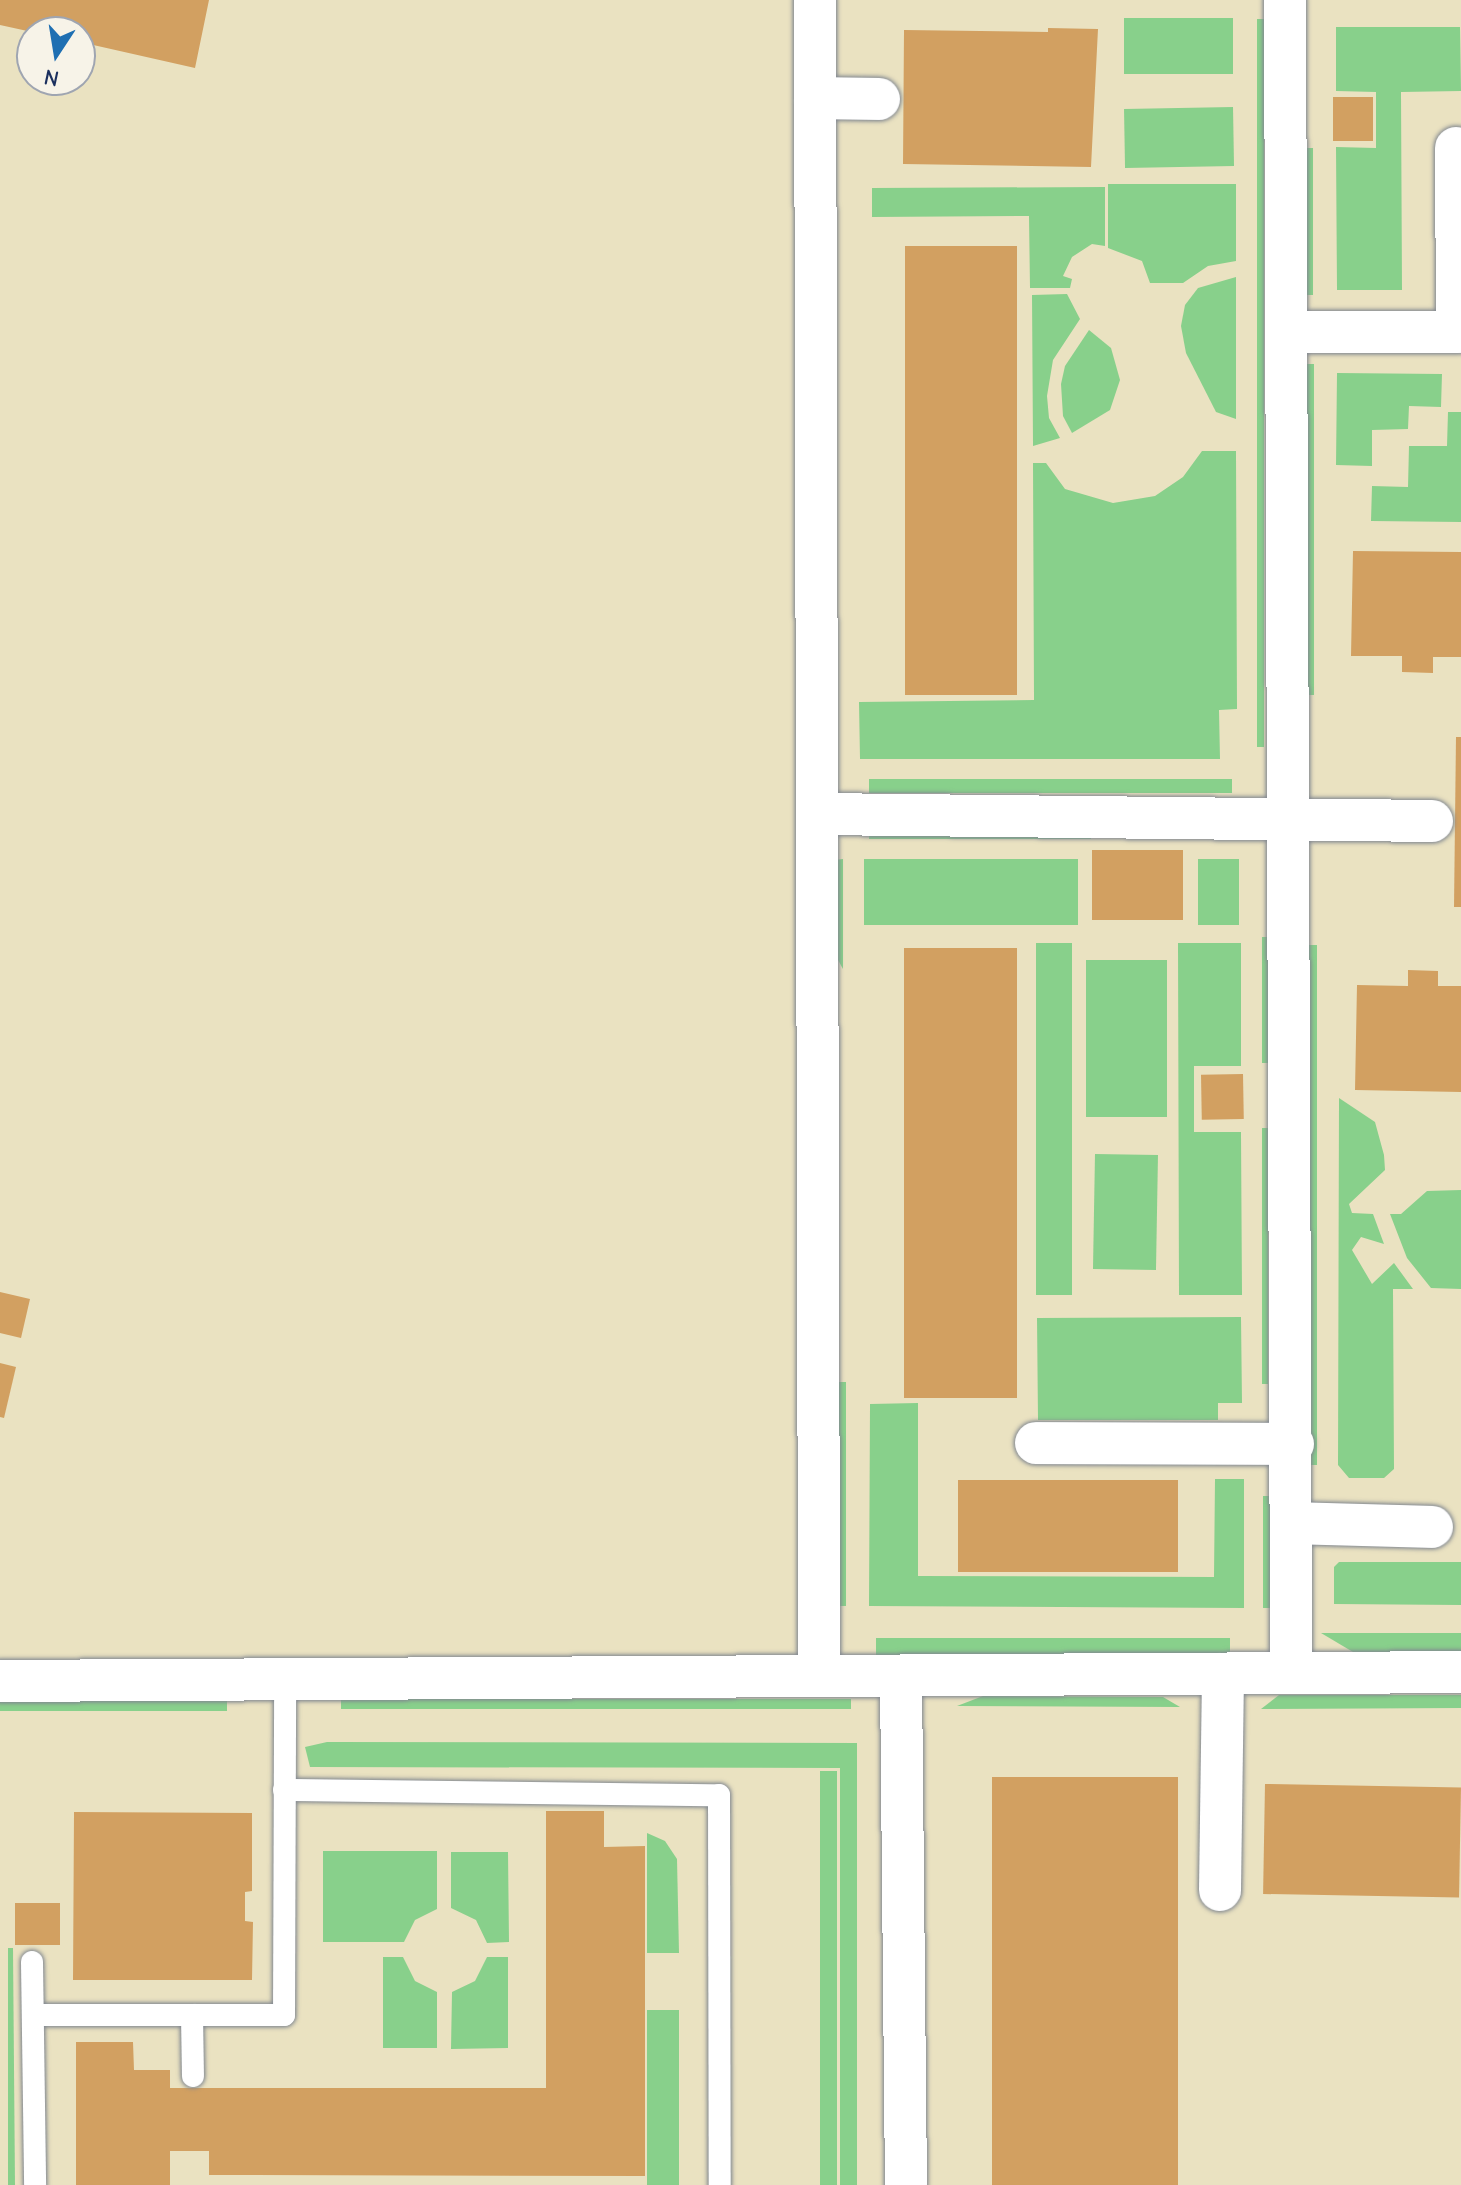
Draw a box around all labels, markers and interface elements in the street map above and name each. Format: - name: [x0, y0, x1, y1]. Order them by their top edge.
- north arrow: [16, 16, 96, 96]
- text: N: [42, 63, 61, 92]

